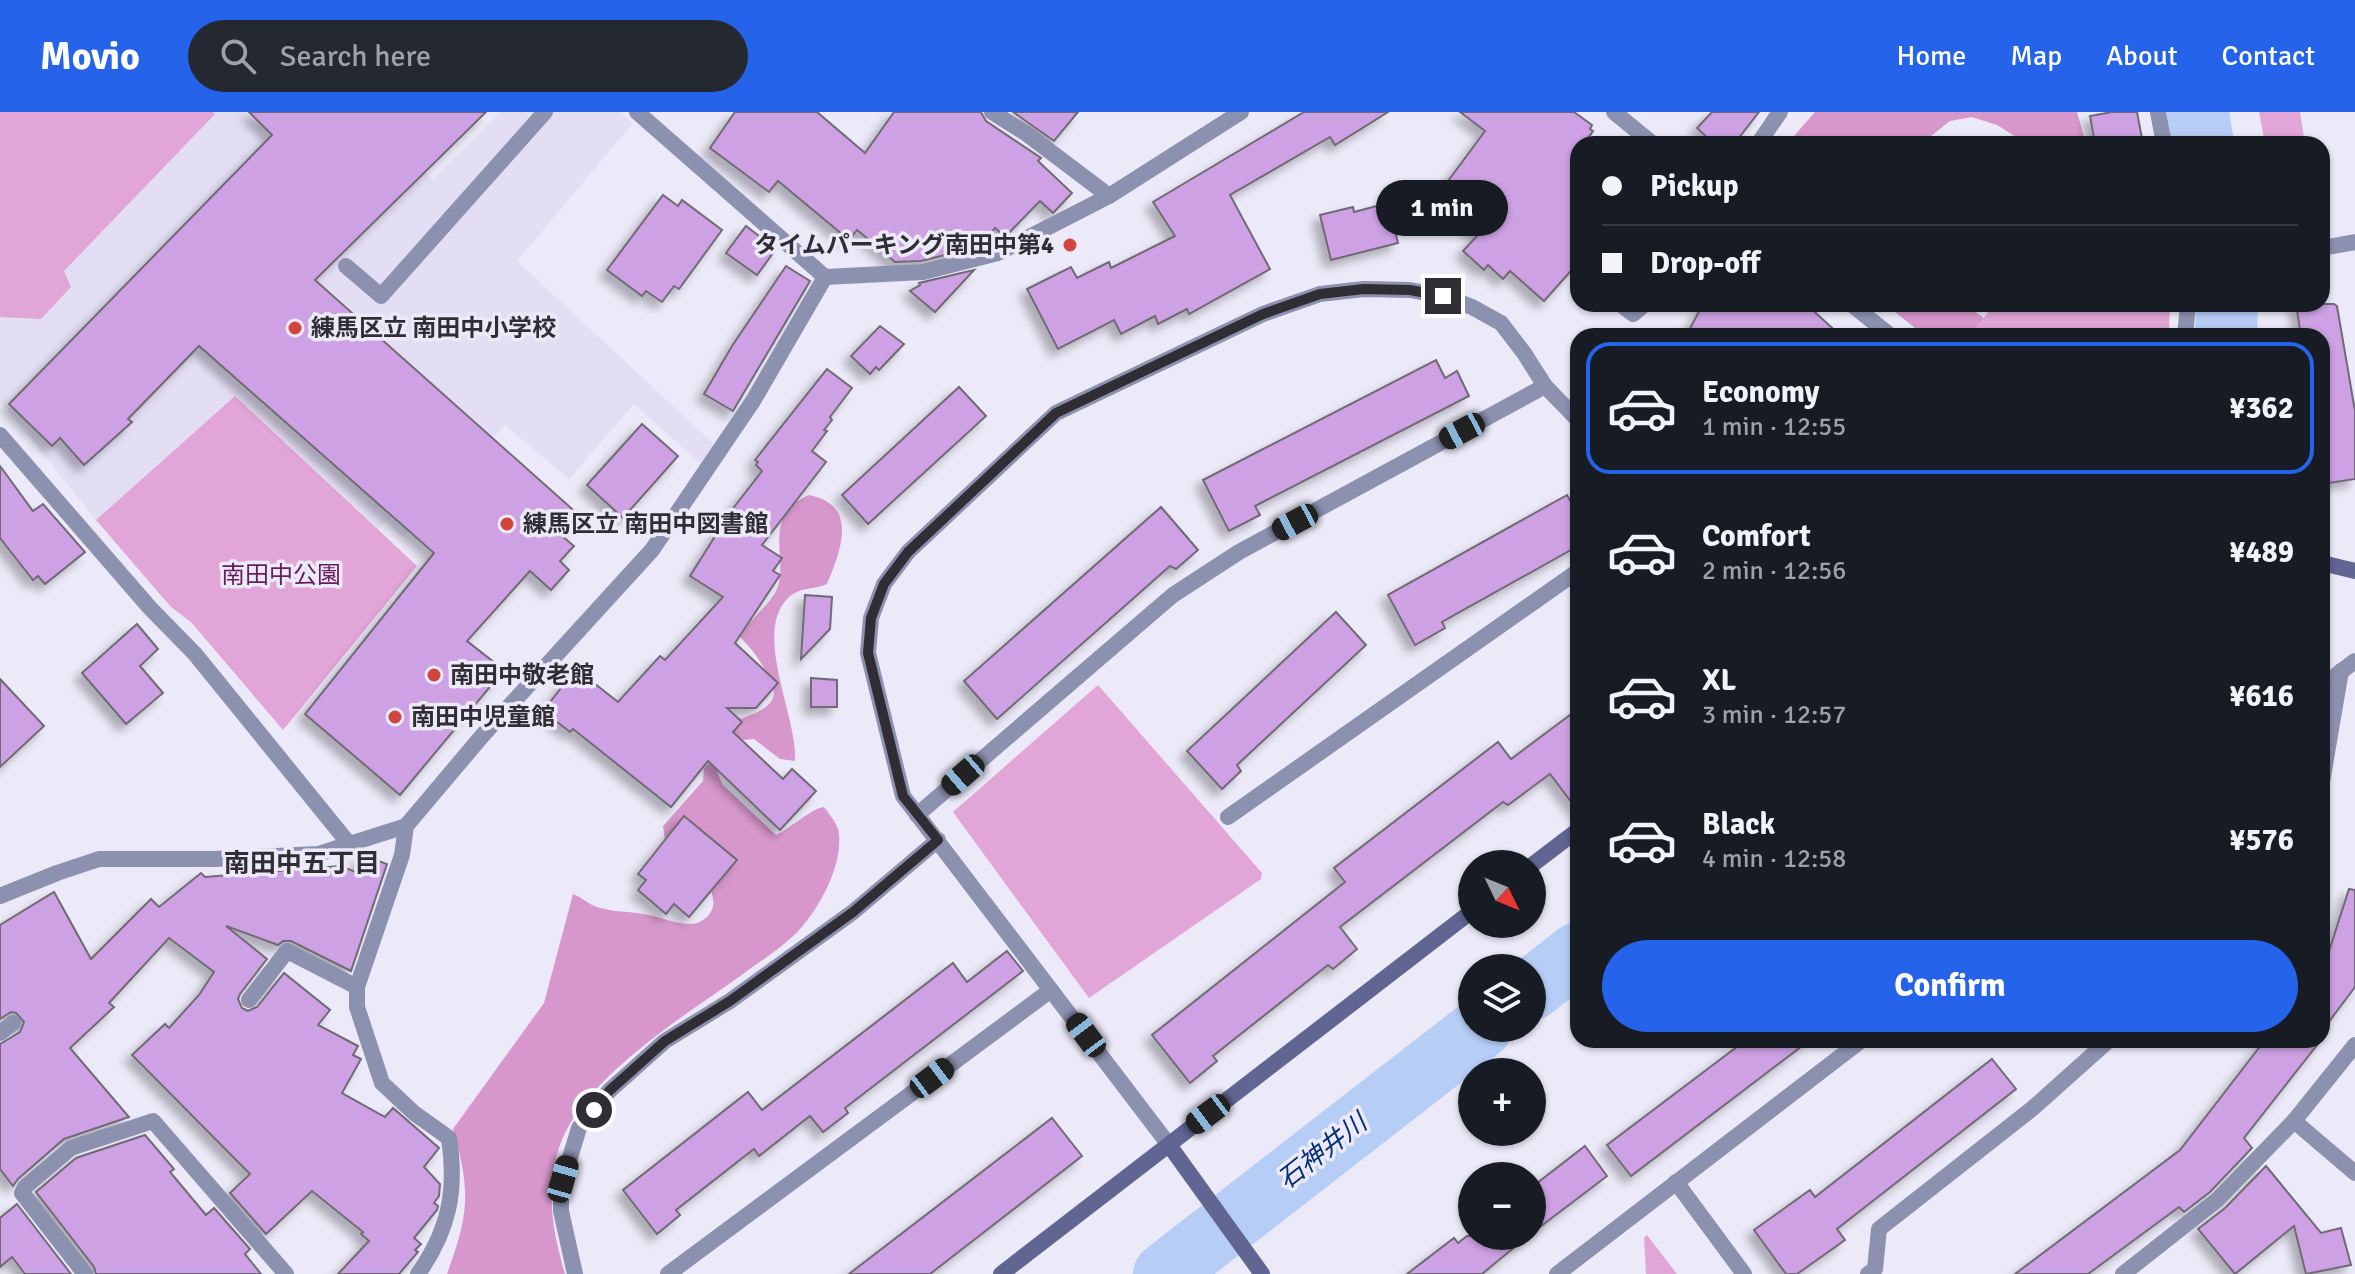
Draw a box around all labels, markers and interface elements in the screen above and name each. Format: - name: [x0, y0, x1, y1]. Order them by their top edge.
- search box: [188, 20, 748, 92]
- text: Movio: [40, 33, 140, 80]
- icon: search: [216, 34, 260, 78]
- text: Search here: [280, 38, 431, 75]
- text: Home: [1897, 39, 1966, 73]
- text: Map: [2010, 39, 2062, 73]
- text: About: [2106, 39, 2178, 73]
- text: Contact: [2222, 39, 2315, 73]
- text: Pickup: [1650, 168, 1739, 205]
- callout: 1 min: [1377, 180, 1509, 236]
- text: 1 min: [1411, 192, 1473, 224]
- place label: タイムパーキング南田中第4: [754, 230, 1054, 260]
- marker: タイムパーキング南田中第4: [1061, 236, 1079, 254]
- text: Drop-off: [1650, 245, 1760, 282]
- route end: [1425, 278, 1461, 314]
- place label: 練馬区立 南田中小学校: [311, 313, 556, 343]
- marker: 練馬区立 南田中小学校: [286, 319, 304, 337]
- icon: car: [1606, 372, 1678, 444]
- text: Economy: [1702, 374, 1819, 411]
- text: ¥362: [2229, 390, 2294, 427]
- car: [1435, 409, 1489, 453]
- text: 1 min · 12:55: [1702, 411, 1846, 443]
- car: [1268, 500, 1322, 544]
- place label: 練馬区立 南田中図書館: [523, 509, 768, 539]
- marker: 練馬区立 南田中図書館: [498, 515, 516, 533]
- icon: car: [1606, 516, 1678, 588]
- text: Comfort: [1702, 518, 1811, 555]
- text: ¥489: [2229, 534, 2294, 571]
- text: 2 min · 12:56: [1702, 555, 1846, 587]
- park label: 南田中公園: [221, 560, 341, 590]
- place label: 南田中敬老館: [450, 660, 594, 690]
- icon: car: [1606, 660, 1678, 732]
- text: XL: [1702, 662, 1736, 699]
- marker: 南田中敬老館: [425, 666, 443, 684]
- text: ¥616: [2229, 678, 2294, 715]
- text: 3 min · 12:57: [1702, 699, 1846, 731]
- place label: 南田中児童館: [411, 702, 555, 732]
- marker: 南田中児童館: [386, 708, 404, 726]
- car: [937, 750, 989, 800]
- icon: car: [1606, 804, 1678, 876]
- text: Black: [1702, 806, 1775, 843]
- text: ¥576: [2229, 822, 2294, 859]
- text: 4 min · 12:58: [1702, 843, 1846, 875]
- district label: 南田中五丁目: [224, 848, 380, 880]
- north arrow: [1458, 850, 1546, 938]
- map controls: [1458, 850, 1546, 1250]
- button: Confirm: [1602, 940, 2298, 1032]
- button: layers: [1458, 954, 1546, 1042]
- car: [1062, 1009, 1110, 1061]
- car: [906, 1054, 958, 1102]
- button: +: [1458, 1058, 1546, 1146]
- car: [1182, 1090, 1234, 1138]
- route start: [576, 1092, 612, 1128]
- water label: 石神井川: [1272, 1105, 1376, 1196]
- car: [545, 1153, 581, 1205]
- button: −: [1458, 1162, 1546, 1250]

